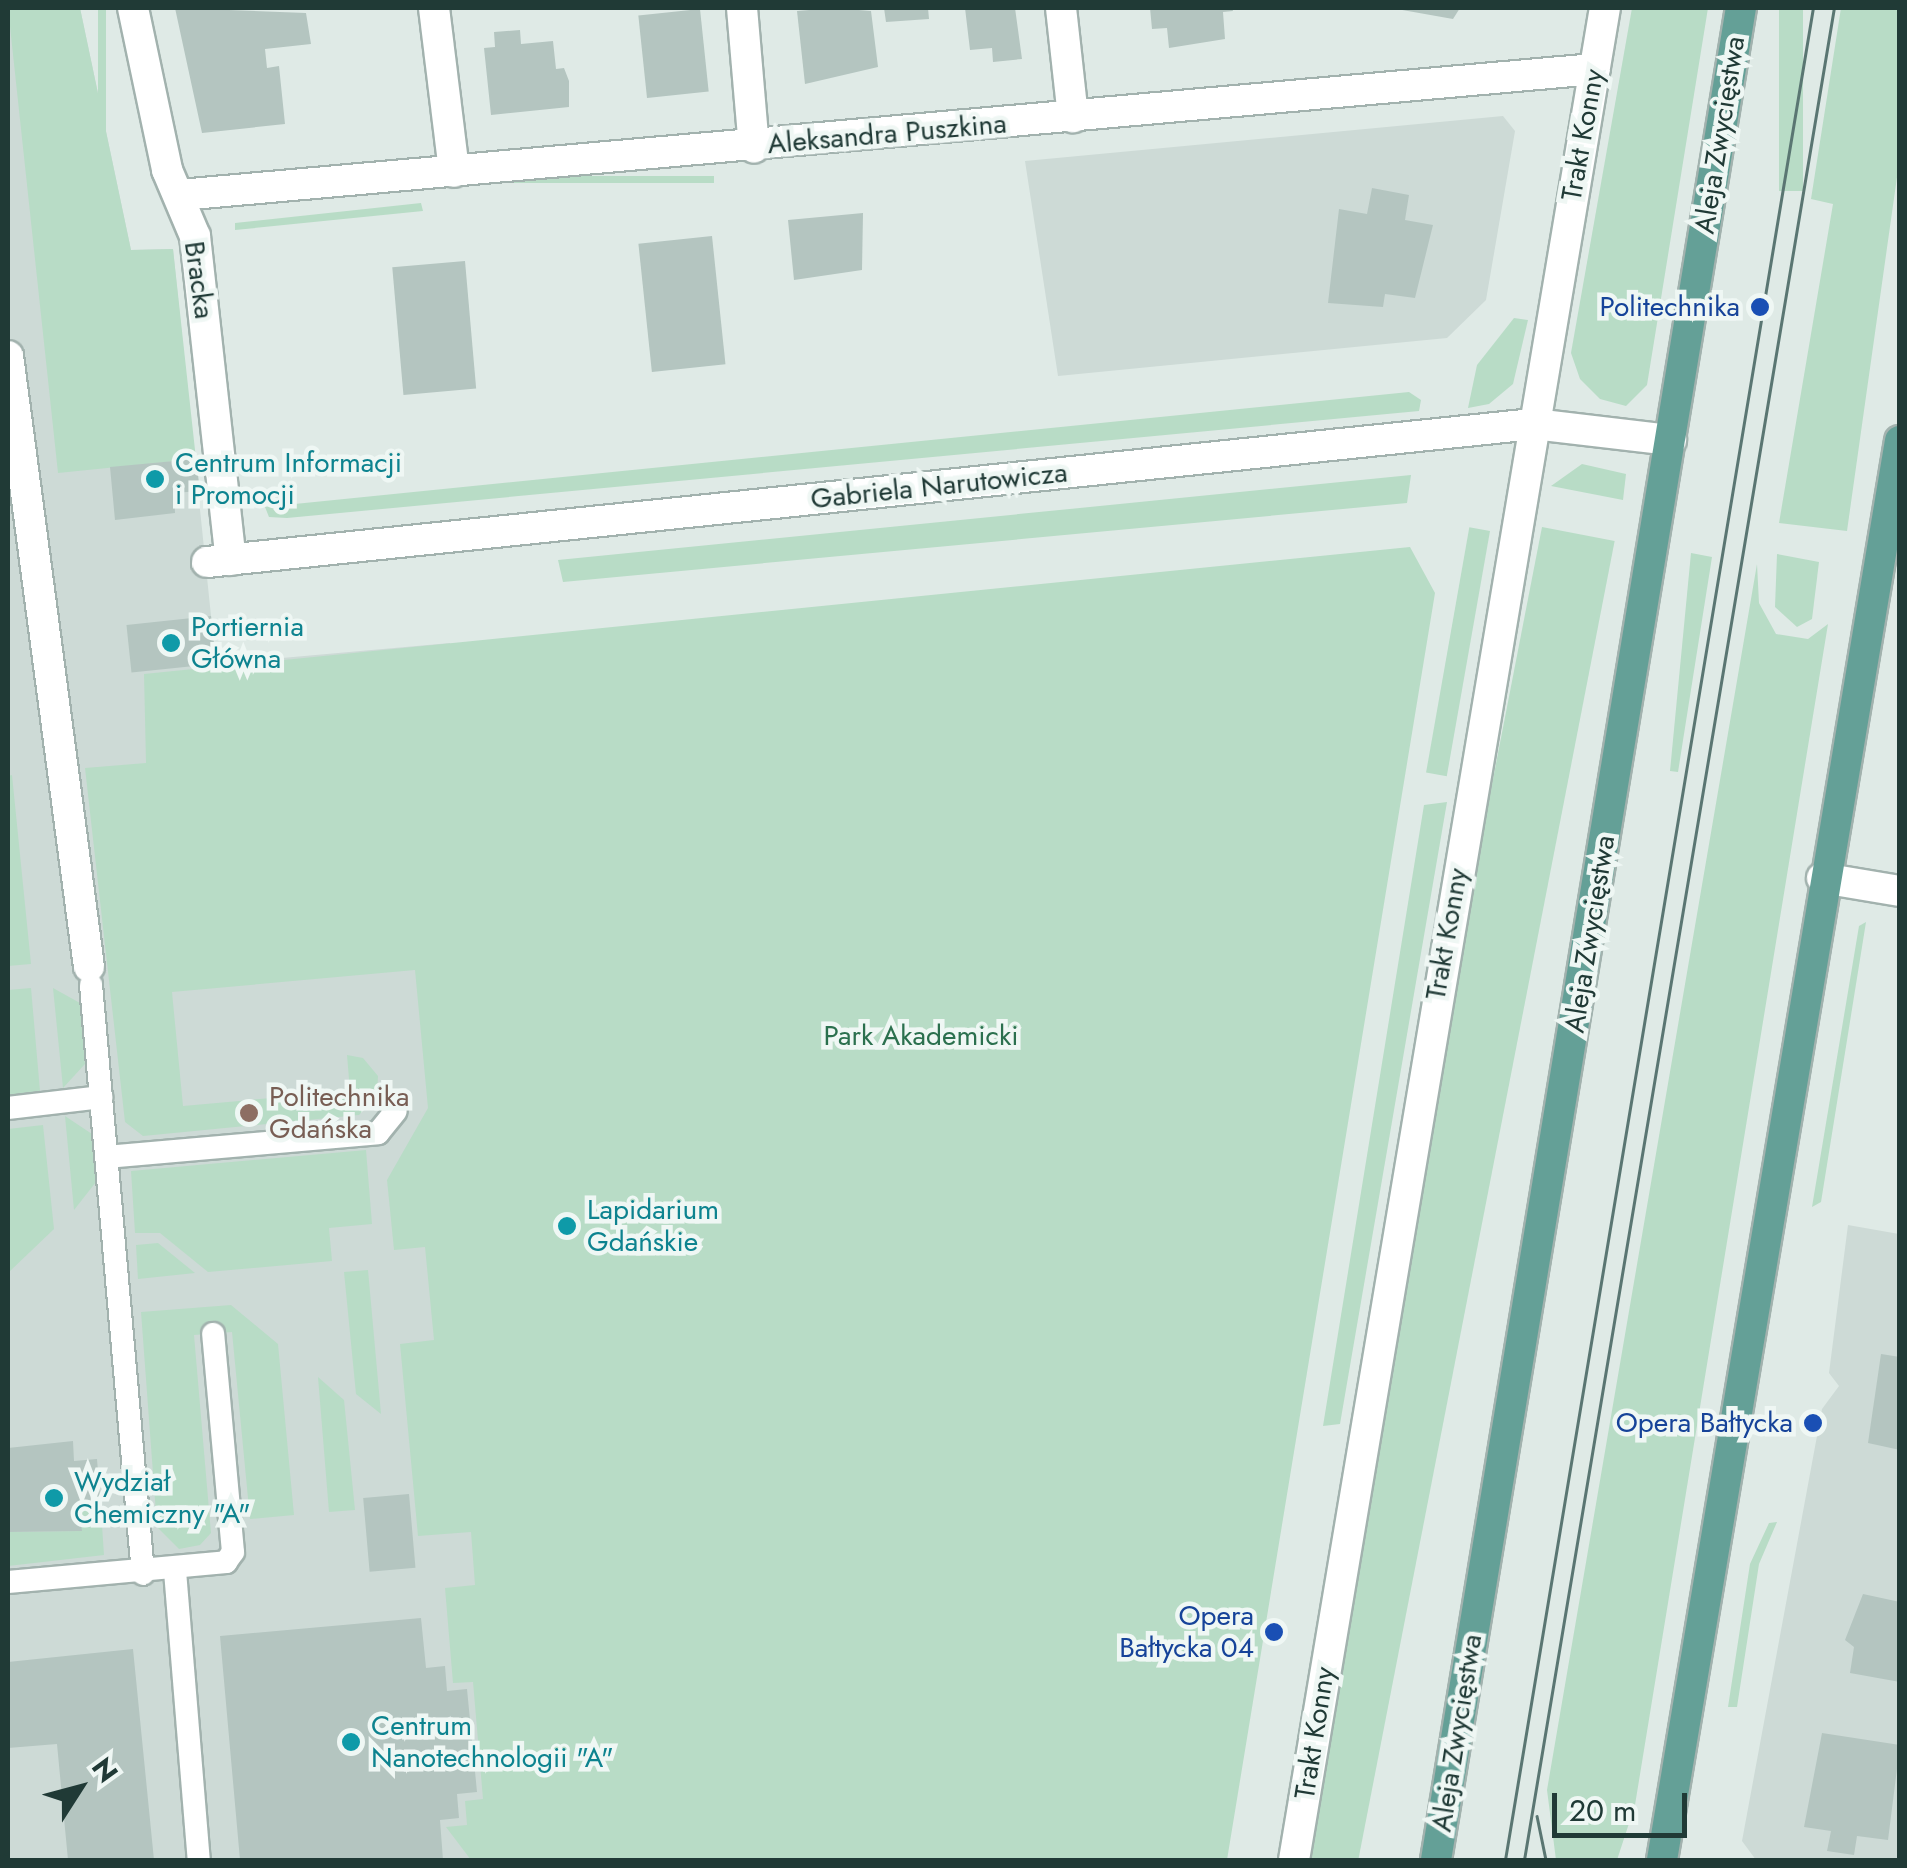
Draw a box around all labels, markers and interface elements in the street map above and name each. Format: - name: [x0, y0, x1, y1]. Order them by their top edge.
- street label: Aleja Zwycięstwa: [1688, 34, 1752, 236]
- street label: Trakt Konny: [1555, 67, 1611, 203]
- street label: Aleksandra Puszkina: [766, 107, 1008, 161]
- street label: Bracka: [177, 239, 221, 321]
- place label: Politechnika: [1599, 290, 1740, 324]
- marker: Politechnika: [1749, 296, 1771, 318]
- place label: Centrum Informacji i Promocji: [175, 446, 402, 512]
- street label: Gabriela Narutowicza: [809, 456, 1069, 516]
- marker: Centrum Informacji i Promocji: [144, 468, 166, 490]
- place label: Portiernia Główna: [191, 610, 304, 676]
- marker: Portiernia Główna: [160, 632, 182, 654]
- street label: Aleja Zwycięstwa: [1558, 833, 1622, 1035]
- street label: Trakt Konny: [1419, 866, 1475, 1002]
- park label: Park Akademicki: [823, 1019, 1019, 1053]
- place label: Politechnika Gdańska: [269, 1080, 410, 1146]
- marker: Politechnika Gdańska: [238, 1102, 260, 1124]
- place label: Lapidarium Gdańskie: [587, 1193, 719, 1259]
- marker: Lapidarium Gdańskie: [556, 1215, 578, 1237]
- place label: Opera Bałtycka: [1616, 1406, 1793, 1440]
- marker: Opera Bałtycka: [1802, 1412, 1824, 1434]
- place label: Wydział Chemiczny "A": [74, 1465, 251, 1531]
- marker: Wydział Chemiczny "A": [43, 1487, 65, 1509]
- place label: Opera Bałtycka 04: [1119, 1599, 1254, 1665]
- marker: Opera Bałtycka 04: [1263, 1621, 1285, 1643]
- street label: Aleja Zwycięstwa: [1425, 1632, 1489, 1834]
- street label: Trakt Konny: [1288, 1665, 1342, 1801]
- place label: Centrum Nanotechnologii "A": [371, 1709, 614, 1775]
- marker: Centrum Nanotechnologii "A": [340, 1731, 362, 1753]
- north arrow: [30, 1738, 130, 1838]
- text: N: [82, 1749, 128, 1791]
- scale bar: [1557, 1773, 1692, 1835]
- text: 20 m: [1569, 1789, 1636, 1832]

